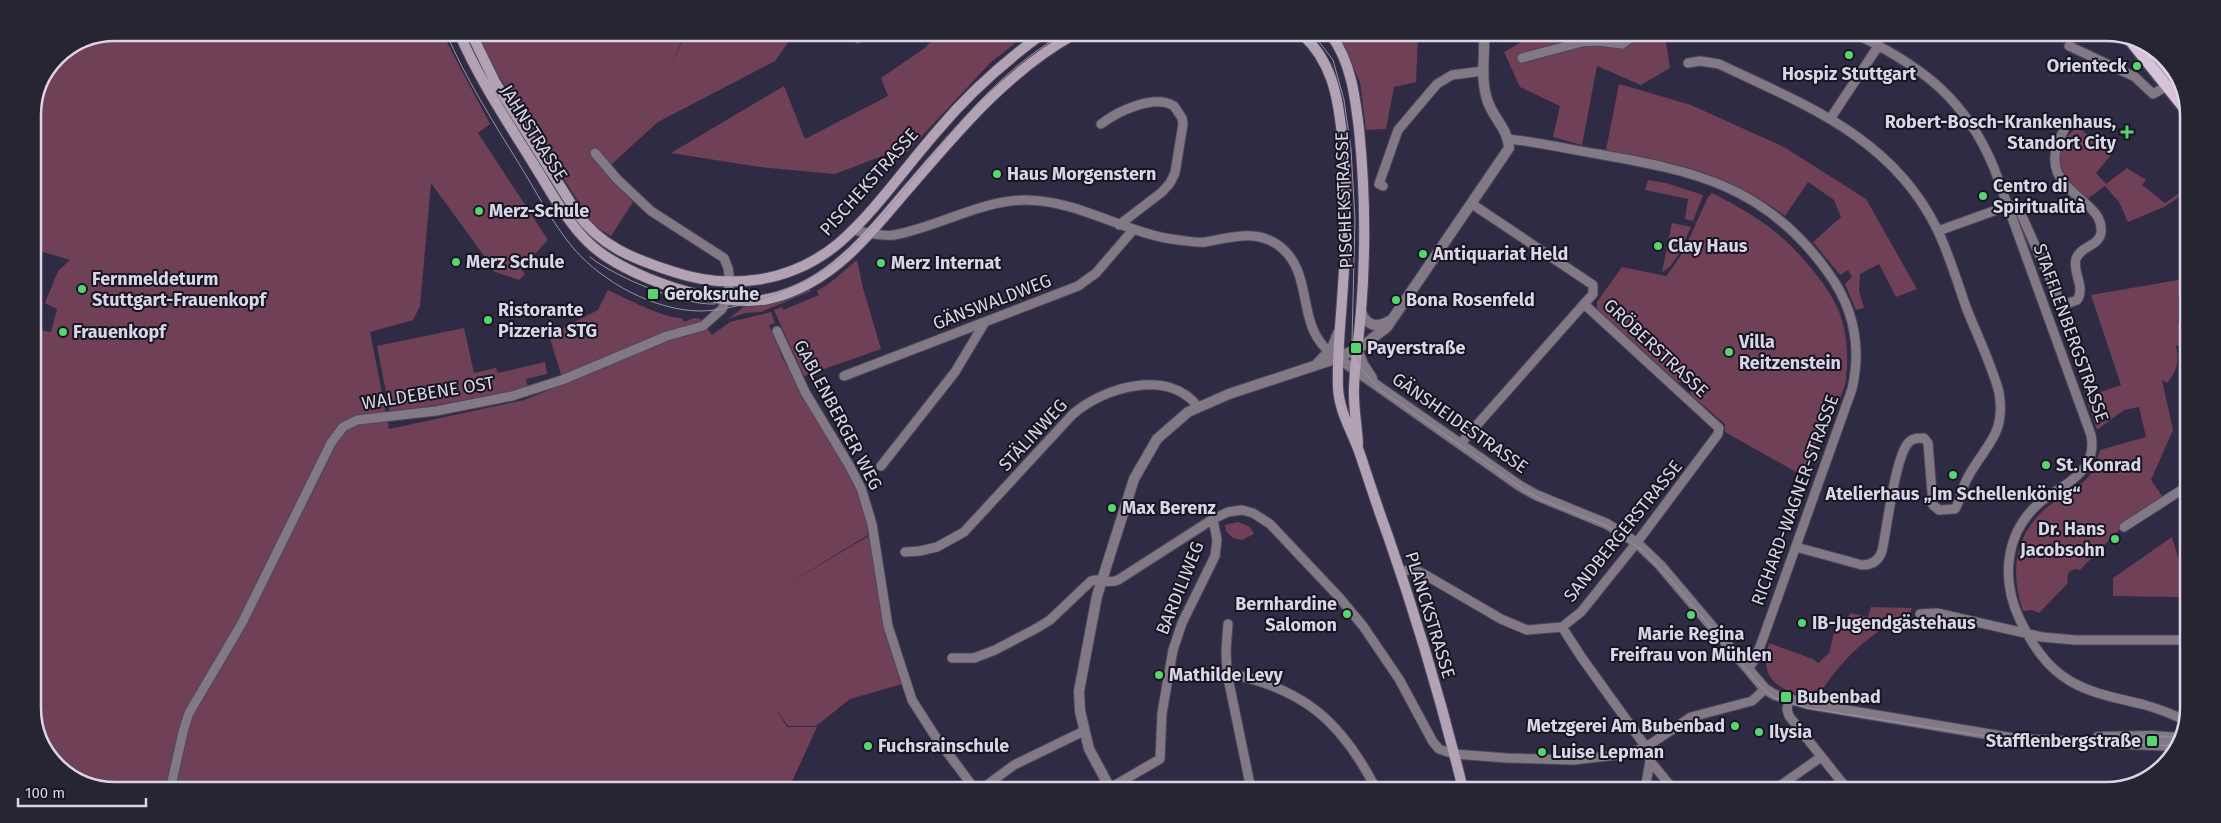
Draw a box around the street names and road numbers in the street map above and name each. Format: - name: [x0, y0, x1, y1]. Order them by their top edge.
- street label: JAHNSTRASSE: [496, 81, 572, 185]
- street label: PISCHEKSTRASSE: [815, 124, 923, 240]
- street label: PISCHEKSTRASSE: [1331, 131, 1357, 269]
- street label: STAFFLENBERGSTRASSE: [2028, 241, 2114, 425]
- street label: GÄNSWALDWEG: [930, 269, 1054, 335]
- street label: GRÖBERSTRASSE: [1599, 294, 1713, 402]
- street label: GABLENBERGER WEG: [789, 336, 887, 494]
- street label: GÄNSHEIDESTRASSE: [1388, 368, 1532, 478]
- street label: WALDEBENE OST: [360, 372, 496, 414]
- street label: RICHARD-WAGNER-STRASSE: [1747, 392, 1843, 608]
- street label: STÄLINWEG: [994, 394, 1072, 476]
- street label: SANDBERGERSTRASSE: [1559, 456, 1687, 606]
- street label: BARDILIWEG: [1151, 538, 1209, 638]
- street label: PLANCKSTRASSE: [1400, 549, 1460, 681]

